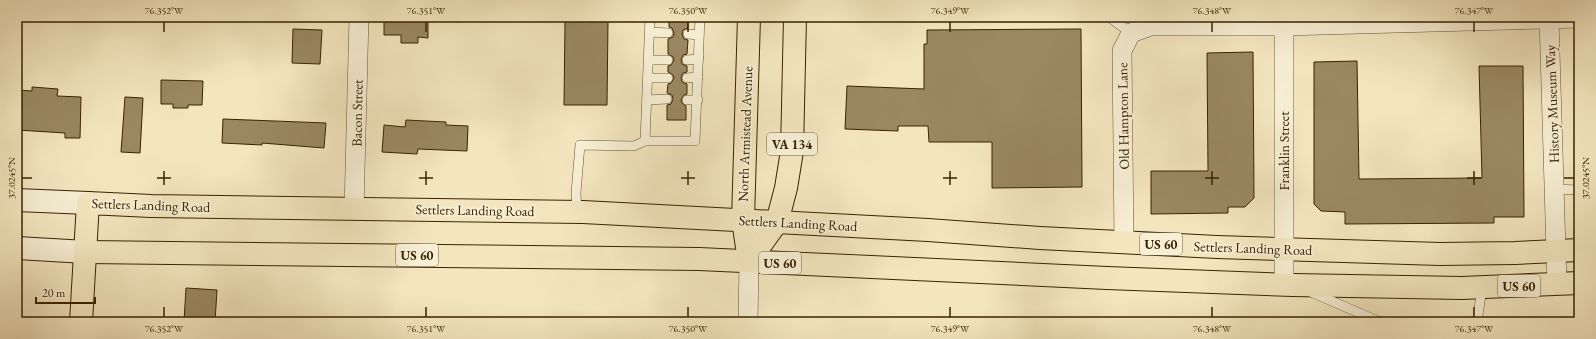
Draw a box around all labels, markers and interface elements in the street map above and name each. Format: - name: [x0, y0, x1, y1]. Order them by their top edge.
- text: 76.352°W: [145, 4, 184, 17]
- text: 76.351°W: [407, 4, 446, 17]
- text: 76.350°W: [669, 4, 708, 17]
- text: 76.349°W: [931, 4, 970, 17]
- text: 76.348°W: [1193, 4, 1232, 17]
- text: 76.347°W: [1455, 4, 1494, 17]
- street label: History Museum Way: [1541, 44, 1563, 163]
- street label: Old Hampton Lane: [1113, 62, 1133, 170]
- street label: North Armistead Avenue: [734, 65, 756, 202]
- street label: Bacon Street: [347, 79, 367, 147]
- street label: Franklin Street: [1275, 111, 1293, 191]
- road number: VA 134: [767, 133, 817, 155]
- text: 37.0245°N: [5, 157, 18, 199]
- text: 37.0245°N: [1579, 157, 1592, 199]
- street label: Settlers Landing Road: [91, 194, 212, 216]
- street label: Settlers Landing Road: [415, 200, 535, 220]
- street label: Settlers Landing Road: [738, 211, 859, 235]
- road number: US 60: [1140, 233, 1182, 255]
- street label: Settlers Landing Road: [1193, 237, 1314, 259]
- road number: US 60: [396, 244, 438, 266]
- road number: US 60: [759, 252, 801, 274]
- road number: US 60: [1498, 275, 1540, 297]
- scale bar: [36, 279, 95, 305]
- text: 20 m: [42, 285, 66, 301]
- text: 76.352°W: [145, 322, 184, 335]
- text: 76.351°W: [407, 322, 446, 335]
- text: 76.350°W: [669, 322, 708, 335]
- text: 76.349°W: [931, 322, 970, 335]
- text: 76.348°W: [1193, 322, 1232, 335]
- text: 76.347°W: [1455, 322, 1494, 335]

